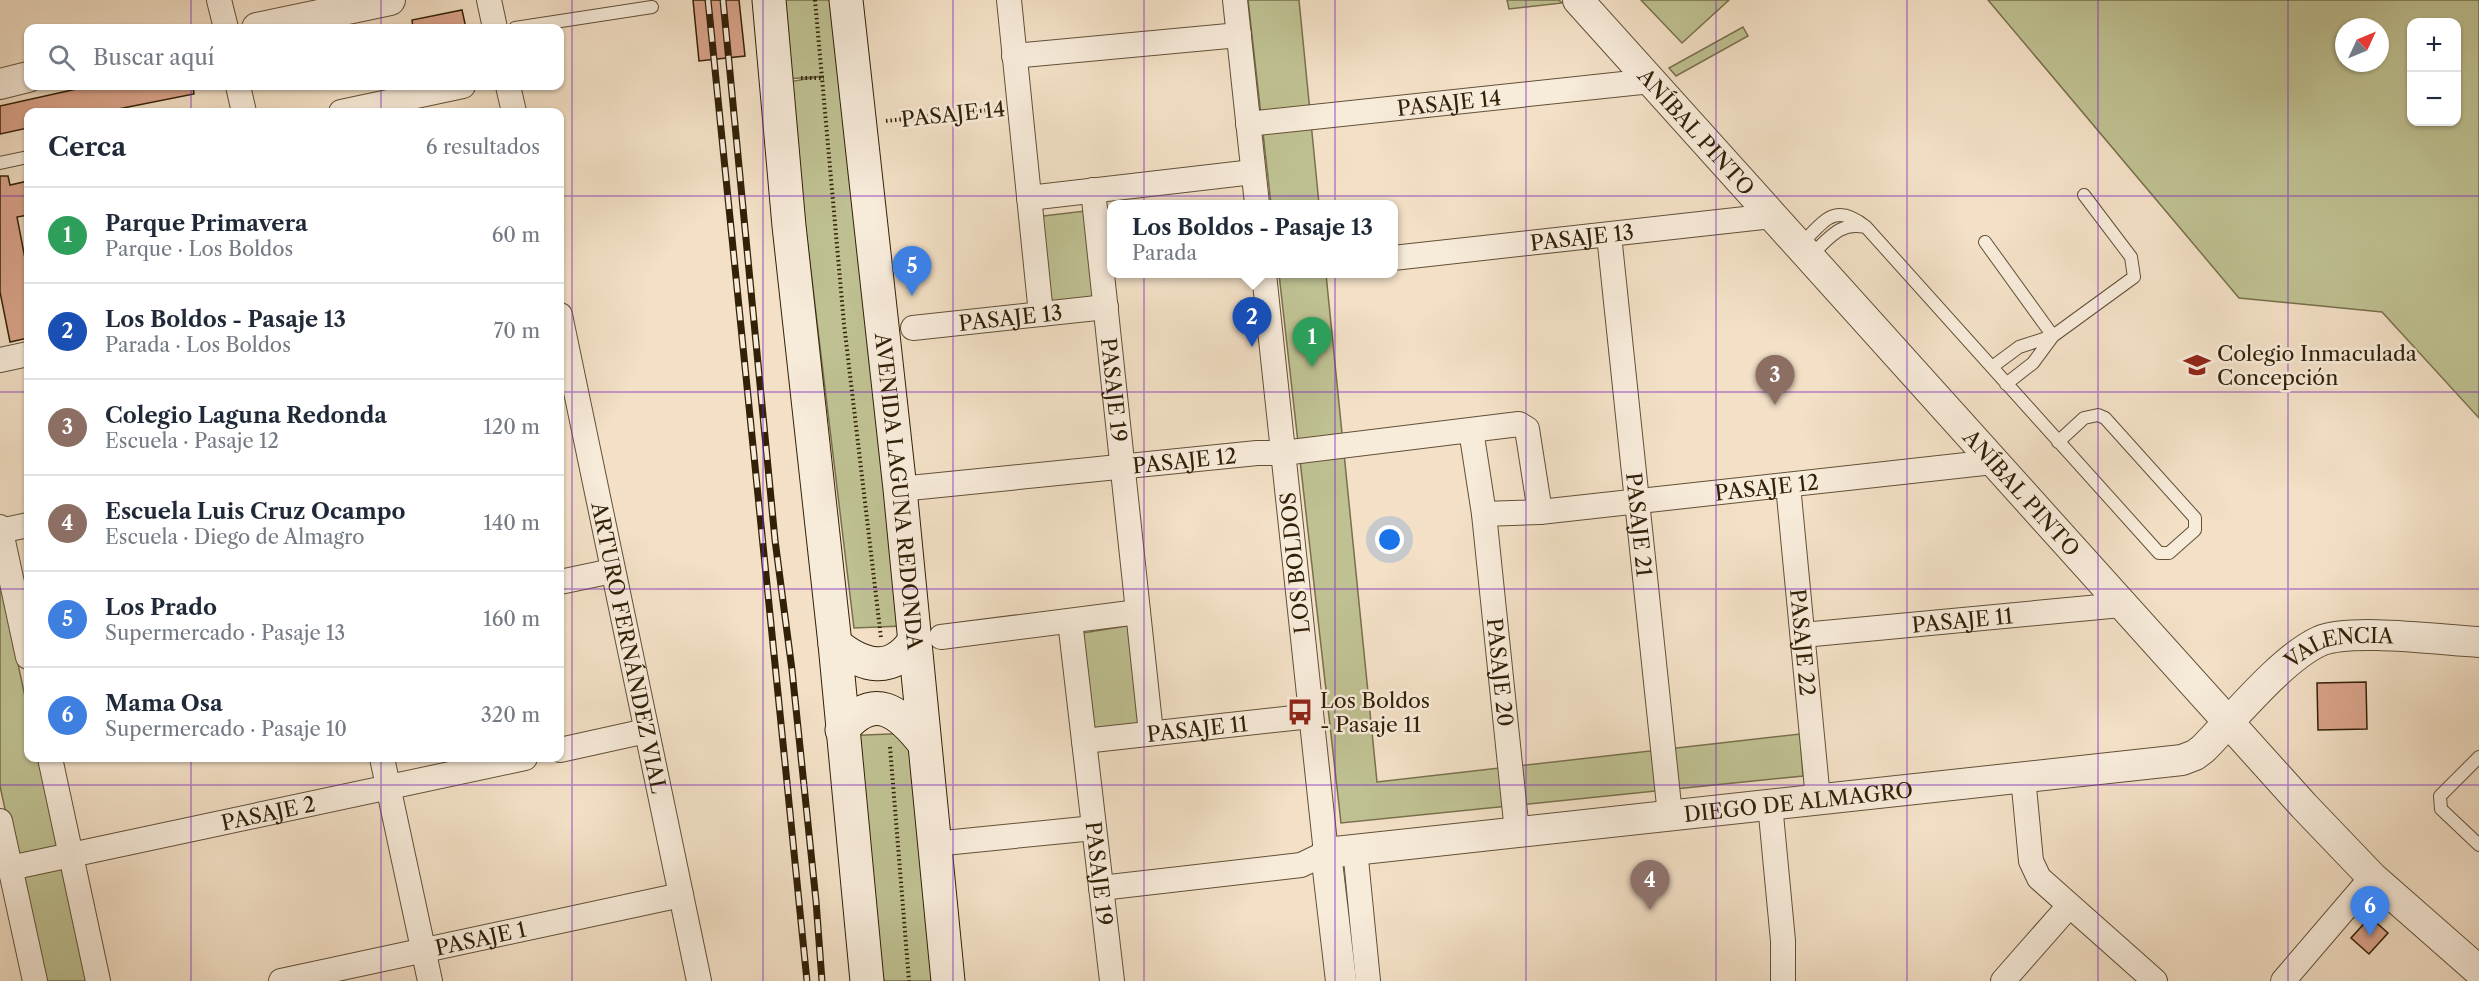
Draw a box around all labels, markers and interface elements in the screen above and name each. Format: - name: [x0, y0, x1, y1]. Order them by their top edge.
- north arrow: [2335, 18, 2389, 72]
- map controls: [2407, 18, 2461, 126]
- button: +: [2407, 18, 2461, 72]
- search box: [24, 24, 564, 90]
- icon: search: [45, 41, 78, 74]
- text: Buscar aquí: [93, 44, 215, 71]
- street label: ANÍBAL PINTO: [1632, 62, 1760, 200]
- button: −: [2407, 72, 2461, 126]
- street label: PASAJE 14: [1396, 85, 1502, 121]
- street label: PASAJE 14: [900, 96, 1006, 132]
- text: Cerca: [48, 131, 126, 163]
- text: 6 resultados: [426, 135, 540, 159]
- popup: [1107, 200, 1398, 278]
- text: Parque Primavera: [105, 210, 308, 237]
- text: Los Boldos - Pasaje 13: [1132, 214, 1373, 241]
- street label: PASAJE 13: [1529, 219, 1635, 255]
- text: 1: [63, 223, 72, 247]
- text: 60 m: [492, 223, 540, 247]
- text: Parque · Los Boldos: [105, 237, 293, 261]
- text: Parada: [1132, 241, 1197, 265]
- pin: 5: [892, 246, 932, 296]
- pin: 2: [1232, 298, 1272, 347]
- street label: PASAJE 13: [957, 299, 1063, 335]
- text: Los Boldos - Pasaje 13: [105, 306, 346, 333]
- pin: 1: [1292, 318, 1332, 367]
- text: 2: [62, 319, 73, 343]
- text: 70 m: [494, 319, 540, 343]
- street label: AVENIDA LAGUNA REDONDA: [870, 330, 928, 651]
- text: Parada · Los Boldos: [105, 333, 291, 357]
- street label: PASAJE 19: [1096, 336, 1132, 443]
- place label: Colegio Inmaculada Concepción: [2217, 341, 2418, 390]
- school or university icon: Colegio Inmaculada Concepción: [2182, 350, 2212, 380]
- pin: 3: [1756, 356, 1794, 405]
- text: Colegio Laguna Redonda: [105, 402, 387, 429]
- text: 3: [62, 415, 73, 439]
- text: 120 m: [483, 415, 540, 439]
- street label: ANÍBAL PINTO: [1958, 423, 2085, 561]
- text: Escuela · Pasaje 12: [105, 429, 279, 453]
- street label: PASAJE 12: [1131, 443, 1238, 478]
- street label: PASAJE 12: [1713, 469, 1820, 505]
- street label: PASAJE 21: [1622, 471, 1657, 578]
- street label: LOS BOLDOS: [1275, 491, 1315, 635]
- text: Escuela Luis Cruz Ocampo: [105, 498, 405, 525]
- street label: ARTURO FERNÁNDEZ VIAL: [587, 499, 672, 796]
- text: 4: [62, 511, 73, 535]
- text: 140 m: [483, 511, 540, 535]
- text: Escuela · Diego de Almagro: [105, 525, 364, 549]
- your location: [1375, 525, 1404, 554]
- street label: PASAJE 22: [1785, 587, 1821, 697]
- text: Los Prado: [105, 594, 217, 621]
- street label: PASAJE 11: [1911, 603, 2014, 637]
- text: 5: [62, 607, 73, 631]
- text: 160 m: [483, 607, 540, 631]
- street label: PASAJE 20: [1482, 617, 1518, 728]
- text: Supermercado · Pasaje 13: [105, 621, 345, 645]
- street label: VALENCIA: [2278, 622, 2394, 673]
- place label: Los Boldos - Pasaje 11: [1320, 688, 1430, 737]
- text: Mama Osa: [105, 690, 223, 717]
- bus stop icon: Los Boldos - Pasaje 11: [1285, 697, 1315, 727]
- text: 6: [62, 703, 73, 727]
- text: 320 m: [481, 703, 540, 727]
- street label: PASAJE 11: [1146, 711, 1249, 746]
- text: Supermercado · Pasaje 10: [105, 717, 347, 741]
- street label: DIEGO DE ALMAGRO: [1683, 777, 1914, 827]
- street label: PASAJE 2: [219, 791, 318, 835]
- street label: PASAJE 19: [1081, 820, 1118, 927]
- pin: 4: [1630, 860, 1670, 910]
- pin: 6: [2350, 886, 2390, 936]
- street label: PASAJE 1: [433, 916, 528, 960]

